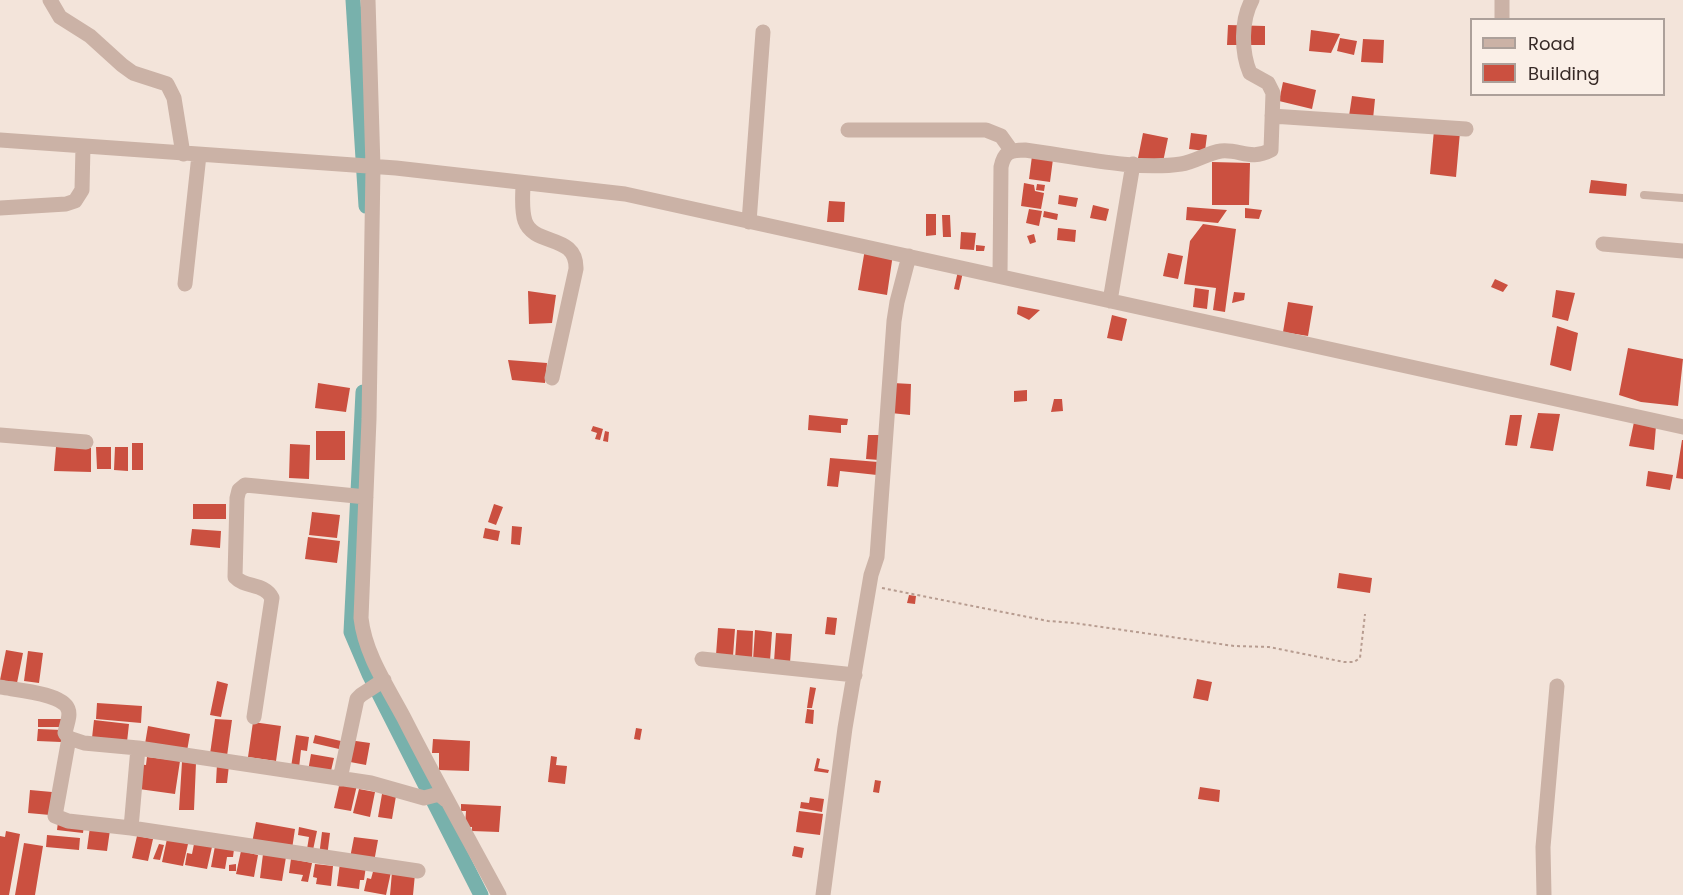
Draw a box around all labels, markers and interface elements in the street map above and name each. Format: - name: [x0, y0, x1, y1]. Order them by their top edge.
- legend: [1470, 18, 1665, 96]
- text: Road: [1528, 31, 1575, 56]
- text: Building: [1528, 61, 1600, 86]

